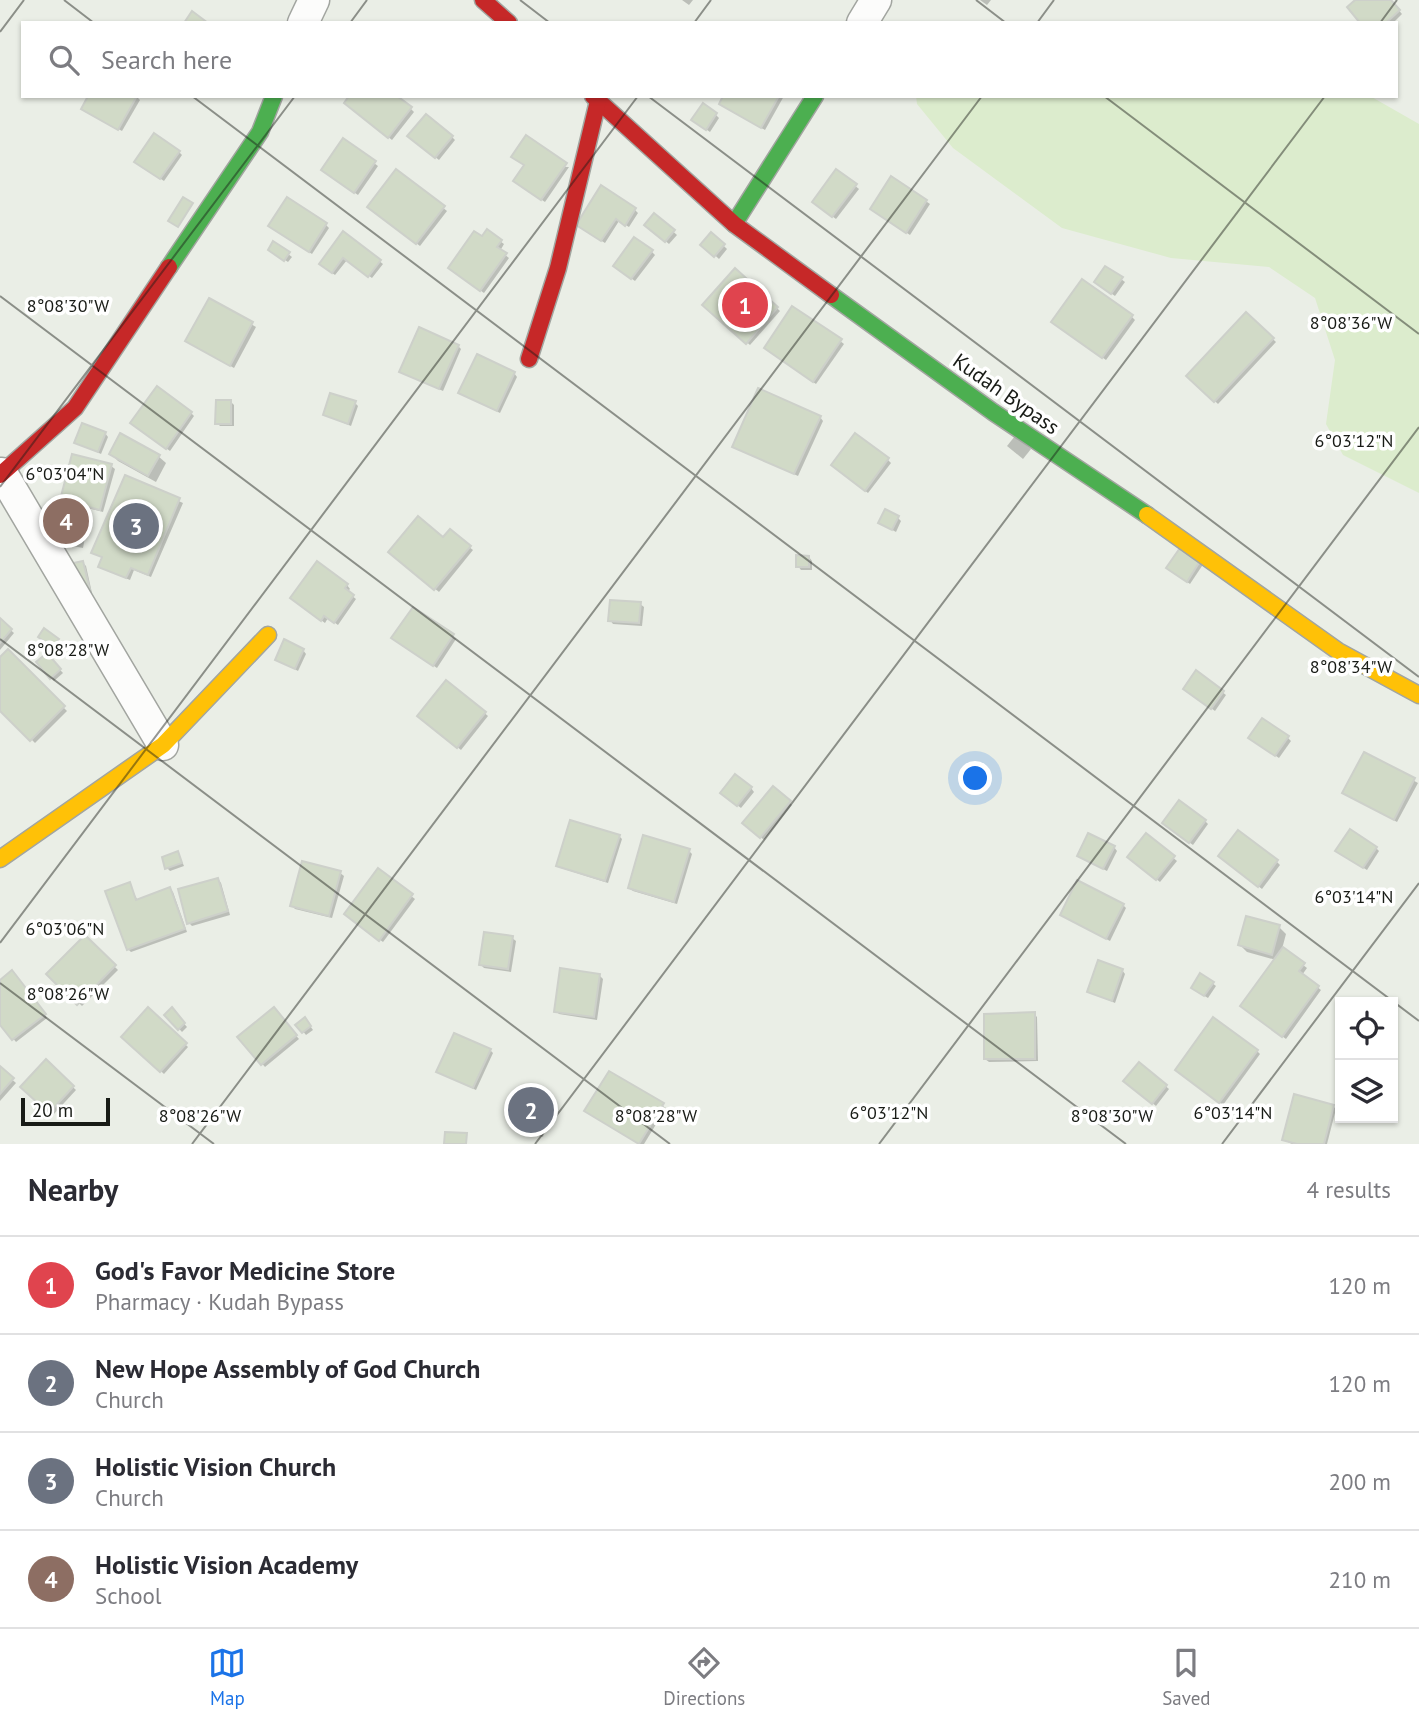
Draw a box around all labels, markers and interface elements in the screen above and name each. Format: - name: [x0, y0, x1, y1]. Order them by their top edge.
- search box: [21, 21, 1398, 98]
- icon: search: [45, 41, 83, 79]
- text: Search here: [101, 43, 232, 76]
- pin: 1: [722, 279, 768, 331]
- text: 8°08'30"W: [27, 294, 109, 317]
- text: 8°08'36"W: [1310, 311, 1392, 334]
- street label: Kudah Bypass: [948, 347, 1065, 440]
- text: 6°03'12"N: [1315, 429, 1393, 452]
- text: 6°03'04"N: [26, 462, 104, 485]
- pin: 4: [43, 495, 89, 547]
- pin: 3: [113, 500, 159, 552]
- text: 8°08'28"W: [27, 638, 109, 661]
- text: 8°08'34"W: [1310, 655, 1392, 678]
- your location: [958, 761, 992, 795]
- text: 6°03'14"N: [1315, 885, 1393, 908]
- text: 6°03'06"N: [26, 917, 104, 940]
- text: 8°08'26"W: [27, 982, 109, 1005]
- map controls: [1335, 997, 1398, 1123]
- button: locate: [1335, 997, 1398, 1060]
- button: layers: [1335, 1060, 1398, 1123]
- pin: 2: [508, 1084, 554, 1136]
- scale bar: [21, 1095, 110, 1127]
- text: 20 m: [32, 1098, 73, 1122]
- text: 6°03'12"N: [850, 1101, 928, 1124]
- text: 6°03'14"N: [1194, 1101, 1272, 1124]
- text: 8°08'26"W: [159, 1104, 241, 1127]
- text: 8°08'28"W: [615, 1104, 697, 1127]
- text: 8°08'30"W: [1071, 1104, 1153, 1127]
- text: Nearby: [28, 1170, 118, 1209]
- text: 4 results: [1307, 1175, 1391, 1204]
- text: God's Favor Medicine Store: [95, 1254, 395, 1287]
- text: 1: [44, 1271, 58, 1300]
- text: 120 m: [1329, 1271, 1391, 1300]
- text: Pharmacy · Kudah Bypass: [95, 1287, 344, 1316]
- text: New Hope Assembly of God Church: [95, 1352, 481, 1385]
- text: 2: [44, 1369, 58, 1398]
- text: 120 m: [1329, 1369, 1391, 1398]
- text: Church: [95, 1385, 164, 1414]
- text: Holistic Vision Church: [95, 1450, 336, 1483]
- text: 3: [44, 1467, 58, 1496]
- text: 200 m: [1329, 1467, 1391, 1496]
- text: Church: [95, 1483, 164, 1512]
- text: Holistic Vision Academy: [95, 1548, 358, 1581]
- text: 4: [44, 1565, 58, 1594]
- text: 210 m: [1329, 1565, 1391, 1594]
- text: School: [95, 1581, 162, 1610]
- tab: Map: [208, 1644, 246, 1710]
- tab: Directions: [663, 1644, 745, 1710]
- tab: Saved: [1162, 1644, 1211, 1710]

